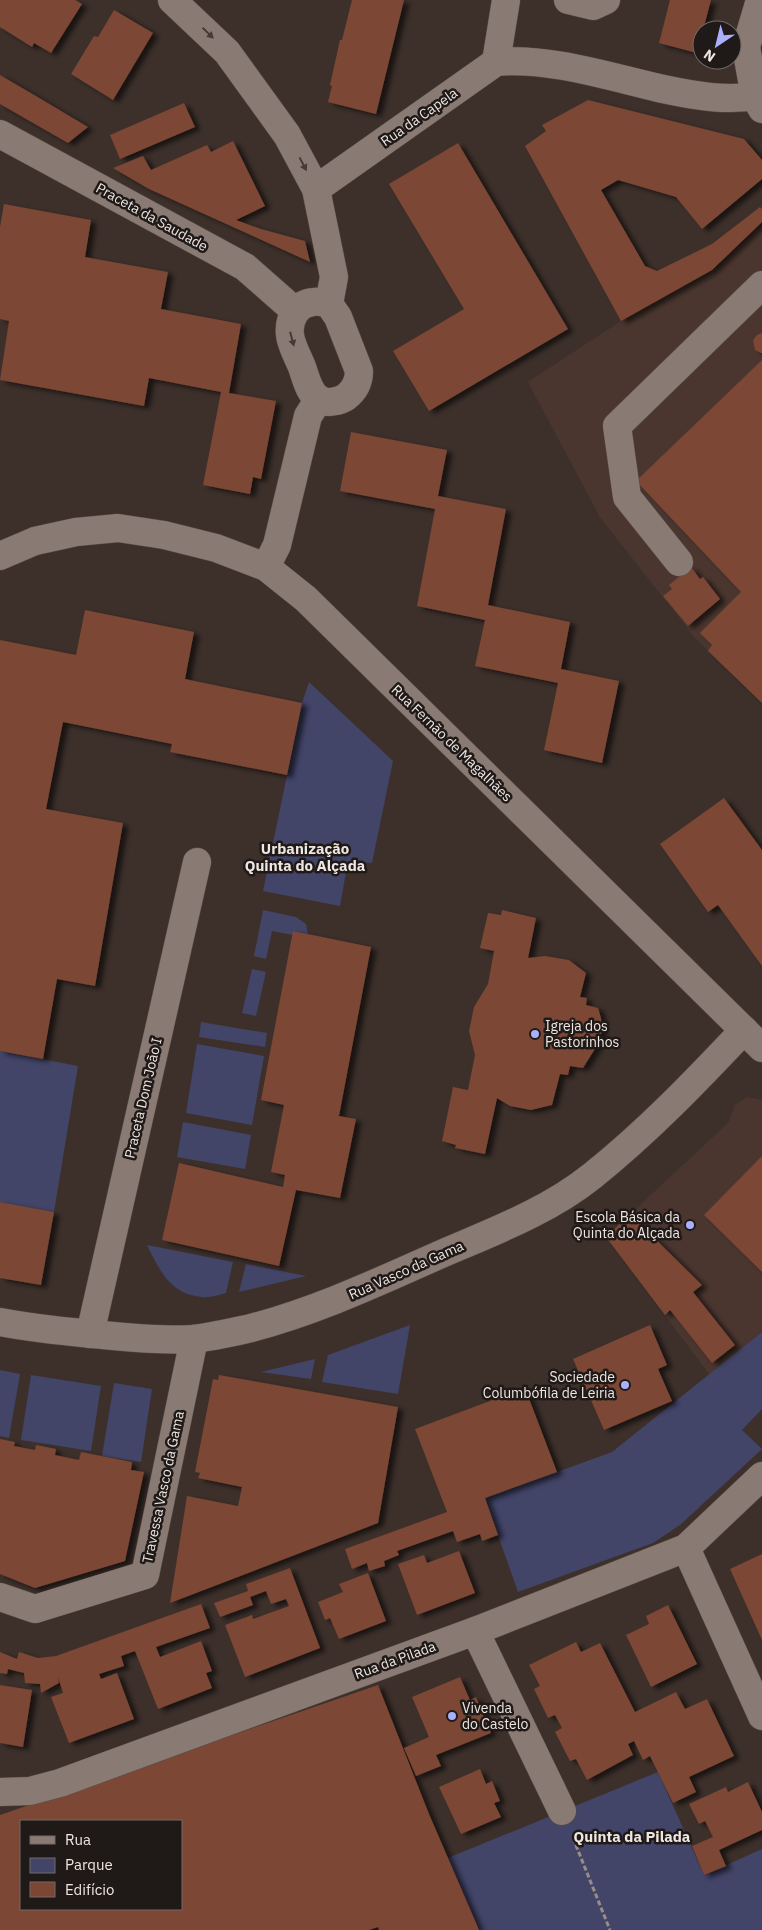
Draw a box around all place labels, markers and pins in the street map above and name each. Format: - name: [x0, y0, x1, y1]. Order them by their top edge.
- place label: Igreja dos Pastorinhos: [545, 1017, 620, 1051]
- marker: Igreja dos Pastorinhos: [529, 1028, 541, 1040]
- place label: Escola Básica da Quinta do Alçada: [573, 1208, 681, 1242]
- marker: Escola Básica da Quinta do Alçada: [684, 1219, 696, 1231]
- place label: Sociedade Columbófila de Leiria: [483, 1368, 616, 1402]
- marker: Sociedade Columbófila de Leiria: [619, 1379, 631, 1391]
- place label: Vivenda do Castelo: [462, 1699, 529, 1733]
- marker: Vivenda do Castelo: [446, 1710, 458, 1722]

